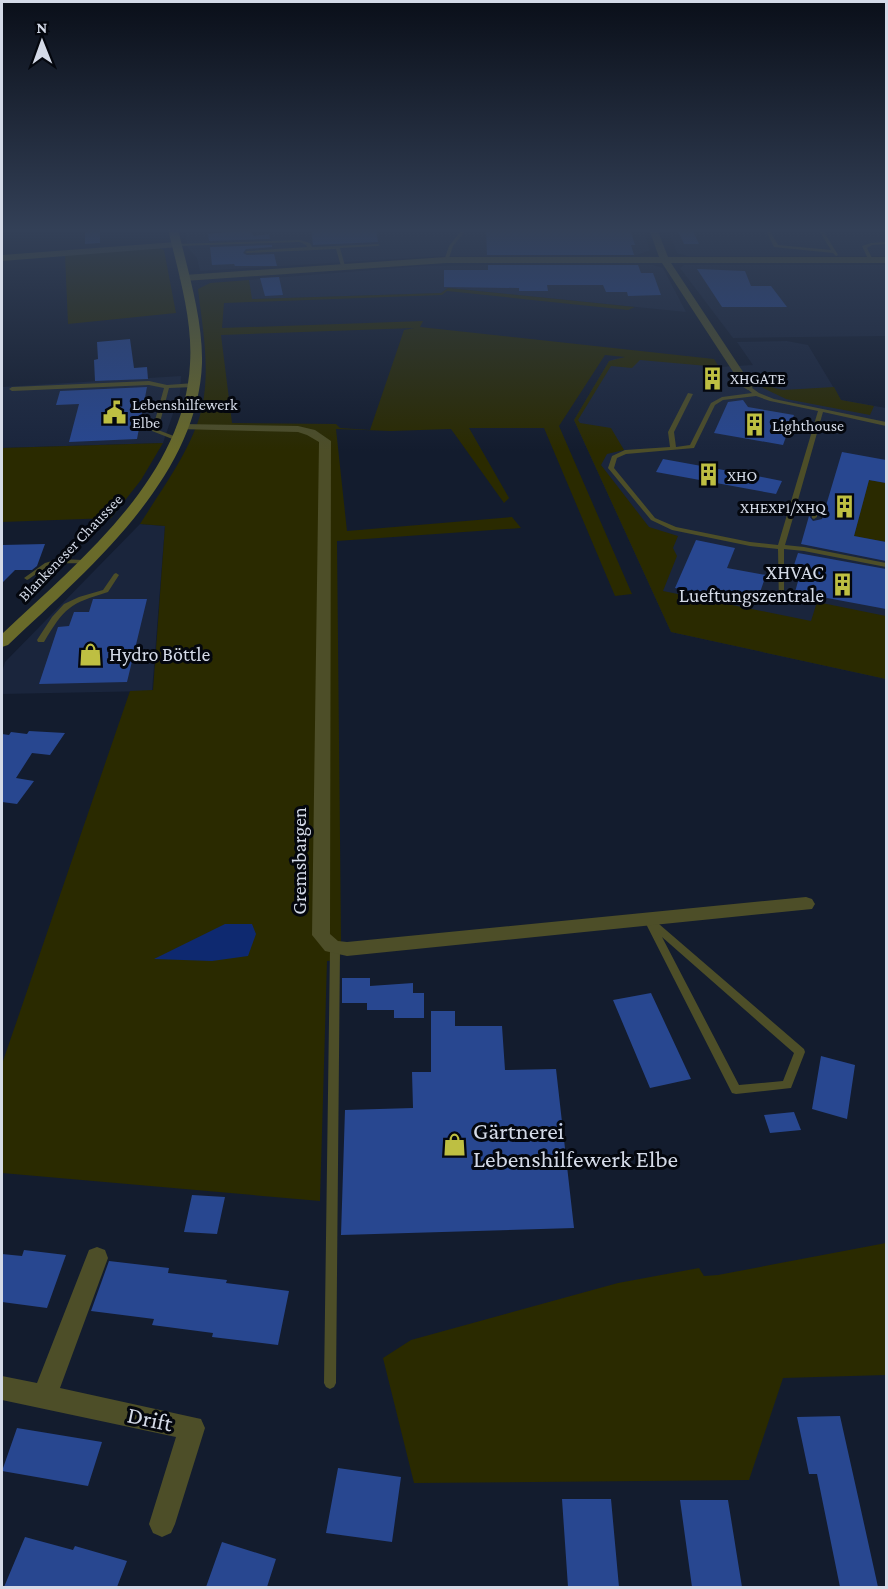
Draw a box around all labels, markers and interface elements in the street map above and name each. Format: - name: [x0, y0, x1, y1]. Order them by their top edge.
- north arrow: [12, 12, 72, 72]
- text: N: [36, 19, 47, 36]
- building icon: XHGATE: [699, 365, 725, 391]
- place label: XHGATE: [730, 370, 786, 387]
- place label: Lebenshilfewerk Elbe: [132, 396, 238, 431]
- public building icon: Lebenshilfewerk Elbe: [101, 400, 127, 426]
- building icon: Lighthouse: [741, 412, 767, 438]
- place label: Lighthouse: [772, 417, 844, 435]
- building icon: XHO: [696, 462, 722, 488]
- place label: XHO: [727, 467, 757, 484]
- street label: Blankeneser Chaussee: [15, 490, 126, 604]
- building icon: XHEXP1/XHQ: [831, 494, 857, 520]
- place label: XHEXP1/XHQ: [740, 499, 827, 516]
- place label: XHVAC Lueftungszentrale: [679, 561, 824, 607]
- building icon: XHVAC Lueftungszentrale: [829, 571, 855, 597]
- shop icon: Hydro Böttle: [78, 641, 104, 667]
- place label: Hydro Böttle: [109, 643, 210, 666]
- street label: Gremsbargen: [288, 807, 311, 915]
- place label: Gärtnerei Lebenshilfewerk Elbe: [473, 1117, 678, 1172]
- shop icon: Gärtnerei Lebenshilfewerk Elbe: [442, 1132, 468, 1158]
- street label: Drift: [125, 1401, 176, 1437]

